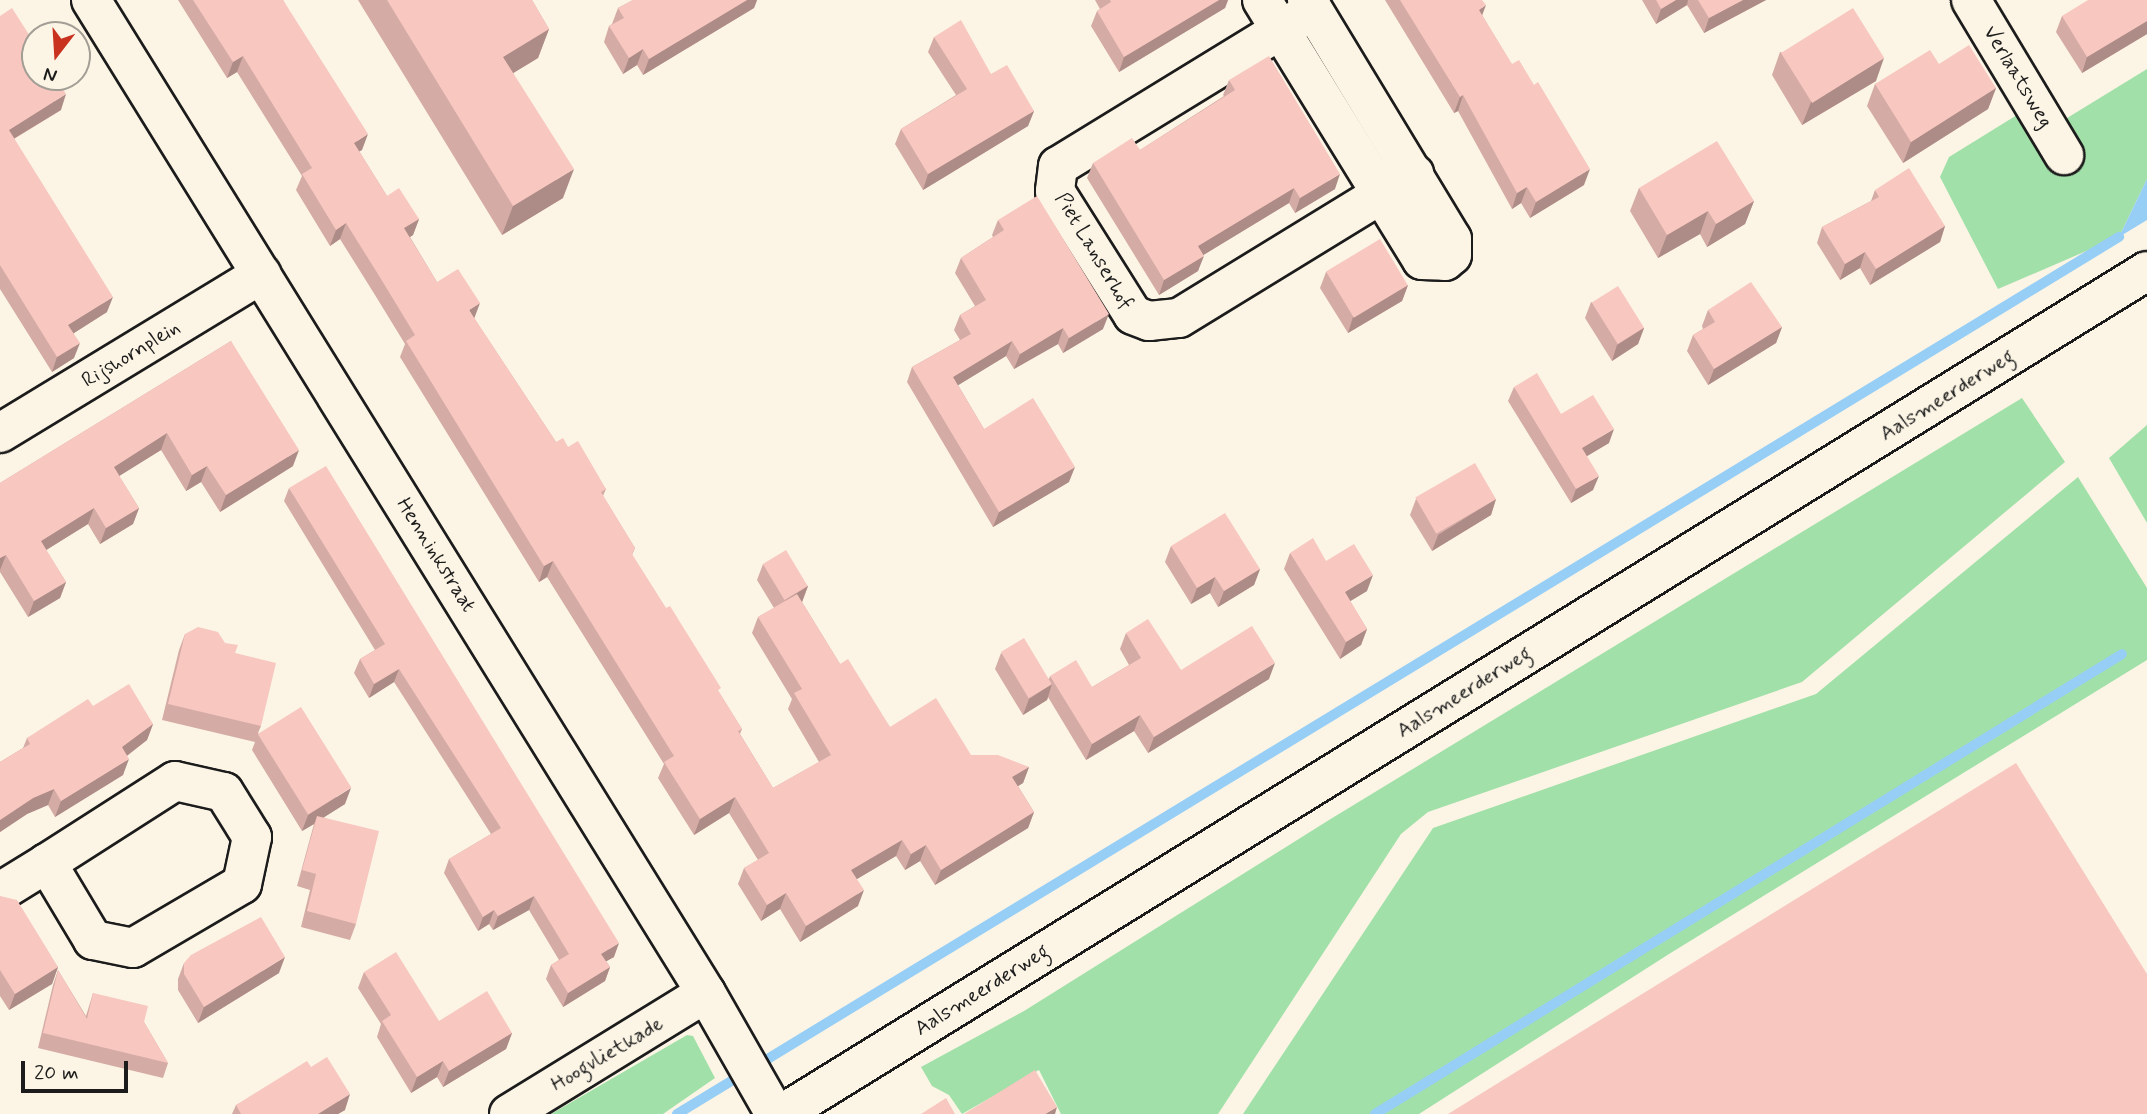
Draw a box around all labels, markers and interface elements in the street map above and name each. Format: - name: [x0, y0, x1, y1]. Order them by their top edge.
- north arrow: [21, 21, 91, 91]
- street label: Verlaatsweg: [1978, 21, 2058, 133]
- text: N: [41, 61, 60, 88]
- street label: Piet Lanserhof: [1050, 189, 1138, 313]
- street label: Rijshornplein: [77, 315, 185, 393]
- street label: Aalsmeerderweg: [1875, 344, 2019, 446]
- street label: Henninkstraat: [391, 493, 481, 617]
- street label: Aalsmeerderweg: [1392, 641, 1536, 743]
- street label: Aalsmeerderweg: [910, 939, 1054, 1041]
- street label: Hoogvlietkade: [546, 1011, 668, 1097]
- scale bar: [24, 1048, 131, 1092]
- text: 20 m: [34, 1059, 79, 1087]

